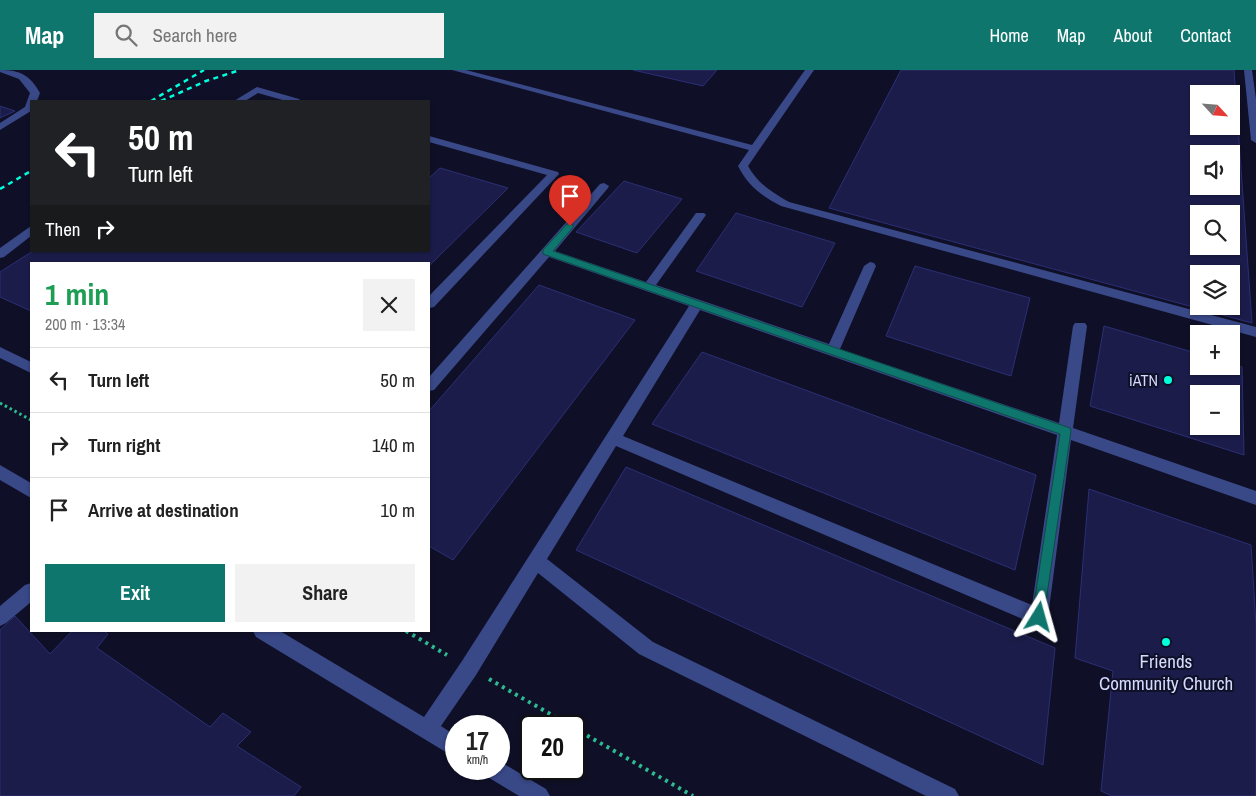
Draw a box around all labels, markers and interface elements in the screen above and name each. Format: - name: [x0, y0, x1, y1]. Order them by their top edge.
- search box: [94, 13, 444, 58]
- text: Map: [25, 19, 64, 51]
- icon: search: [112, 21, 140, 49]
- text: Search here: [152, 22, 237, 48]
- text: Home: [989, 23, 1029, 48]
- text: Map: [1057, 23, 1086, 48]
- text: About: [1114, 23, 1152, 48]
- text: Contact: [1180, 23, 1231, 48]
- north arrow: [1190, 85, 1240, 135]
- map controls: [1190, 85, 1240, 435]
- text: 50 m: [128, 114, 193, 161]
- icon: left: [45, 120, 110, 185]
- button: sound: [1190, 145, 1240, 195]
- text: Turn left: [128, 159, 193, 189]
- pin: [549, 175, 591, 226]
- icon: arrive: [556, 182, 584, 210]
- button: search: [1190, 205, 1240, 255]
- icon: right: [91, 215, 119, 243]
- text: Then: [45, 216, 81, 242]
- button: layers: [1190, 265, 1240, 315]
- text: 1 min: [45, 274, 109, 314]
- button: close: [363, 279, 415, 331]
- text: 200 m · 13:34: [45, 313, 125, 335]
- button: +: [1190, 325, 1240, 375]
- icon: left: [45, 366, 73, 394]
- text: Turn left: [88, 367, 149, 393]
- text: 50 m: [380, 367, 415, 393]
- place label: iATN: [1129, 369, 1158, 391]
- marker: iATN: [1162, 374, 1174, 386]
- button: −: [1190, 385, 1240, 435]
- icon: right: [45, 431, 73, 459]
- text: Turn right: [88, 432, 160, 458]
- text: 140 m: [372, 432, 415, 458]
- icon: arrive: [45, 496, 73, 524]
- text: Arrive at destination: [88, 497, 239, 523]
- text: 10 m: [380, 497, 415, 523]
- button: Exit: [45, 564, 225, 622]
- button: Share: [235, 564, 415, 622]
- position arrow: [1012, 590, 1064, 642]
- marker: Friends Community Church: [1160, 636, 1172, 648]
- place label: Friends Community Church: [1099, 648, 1233, 696]
- speed limit sign: 20: [520, 715, 585, 780]
- text: 17: [466, 724, 489, 758]
- text: km/h: [467, 752, 488, 768]

